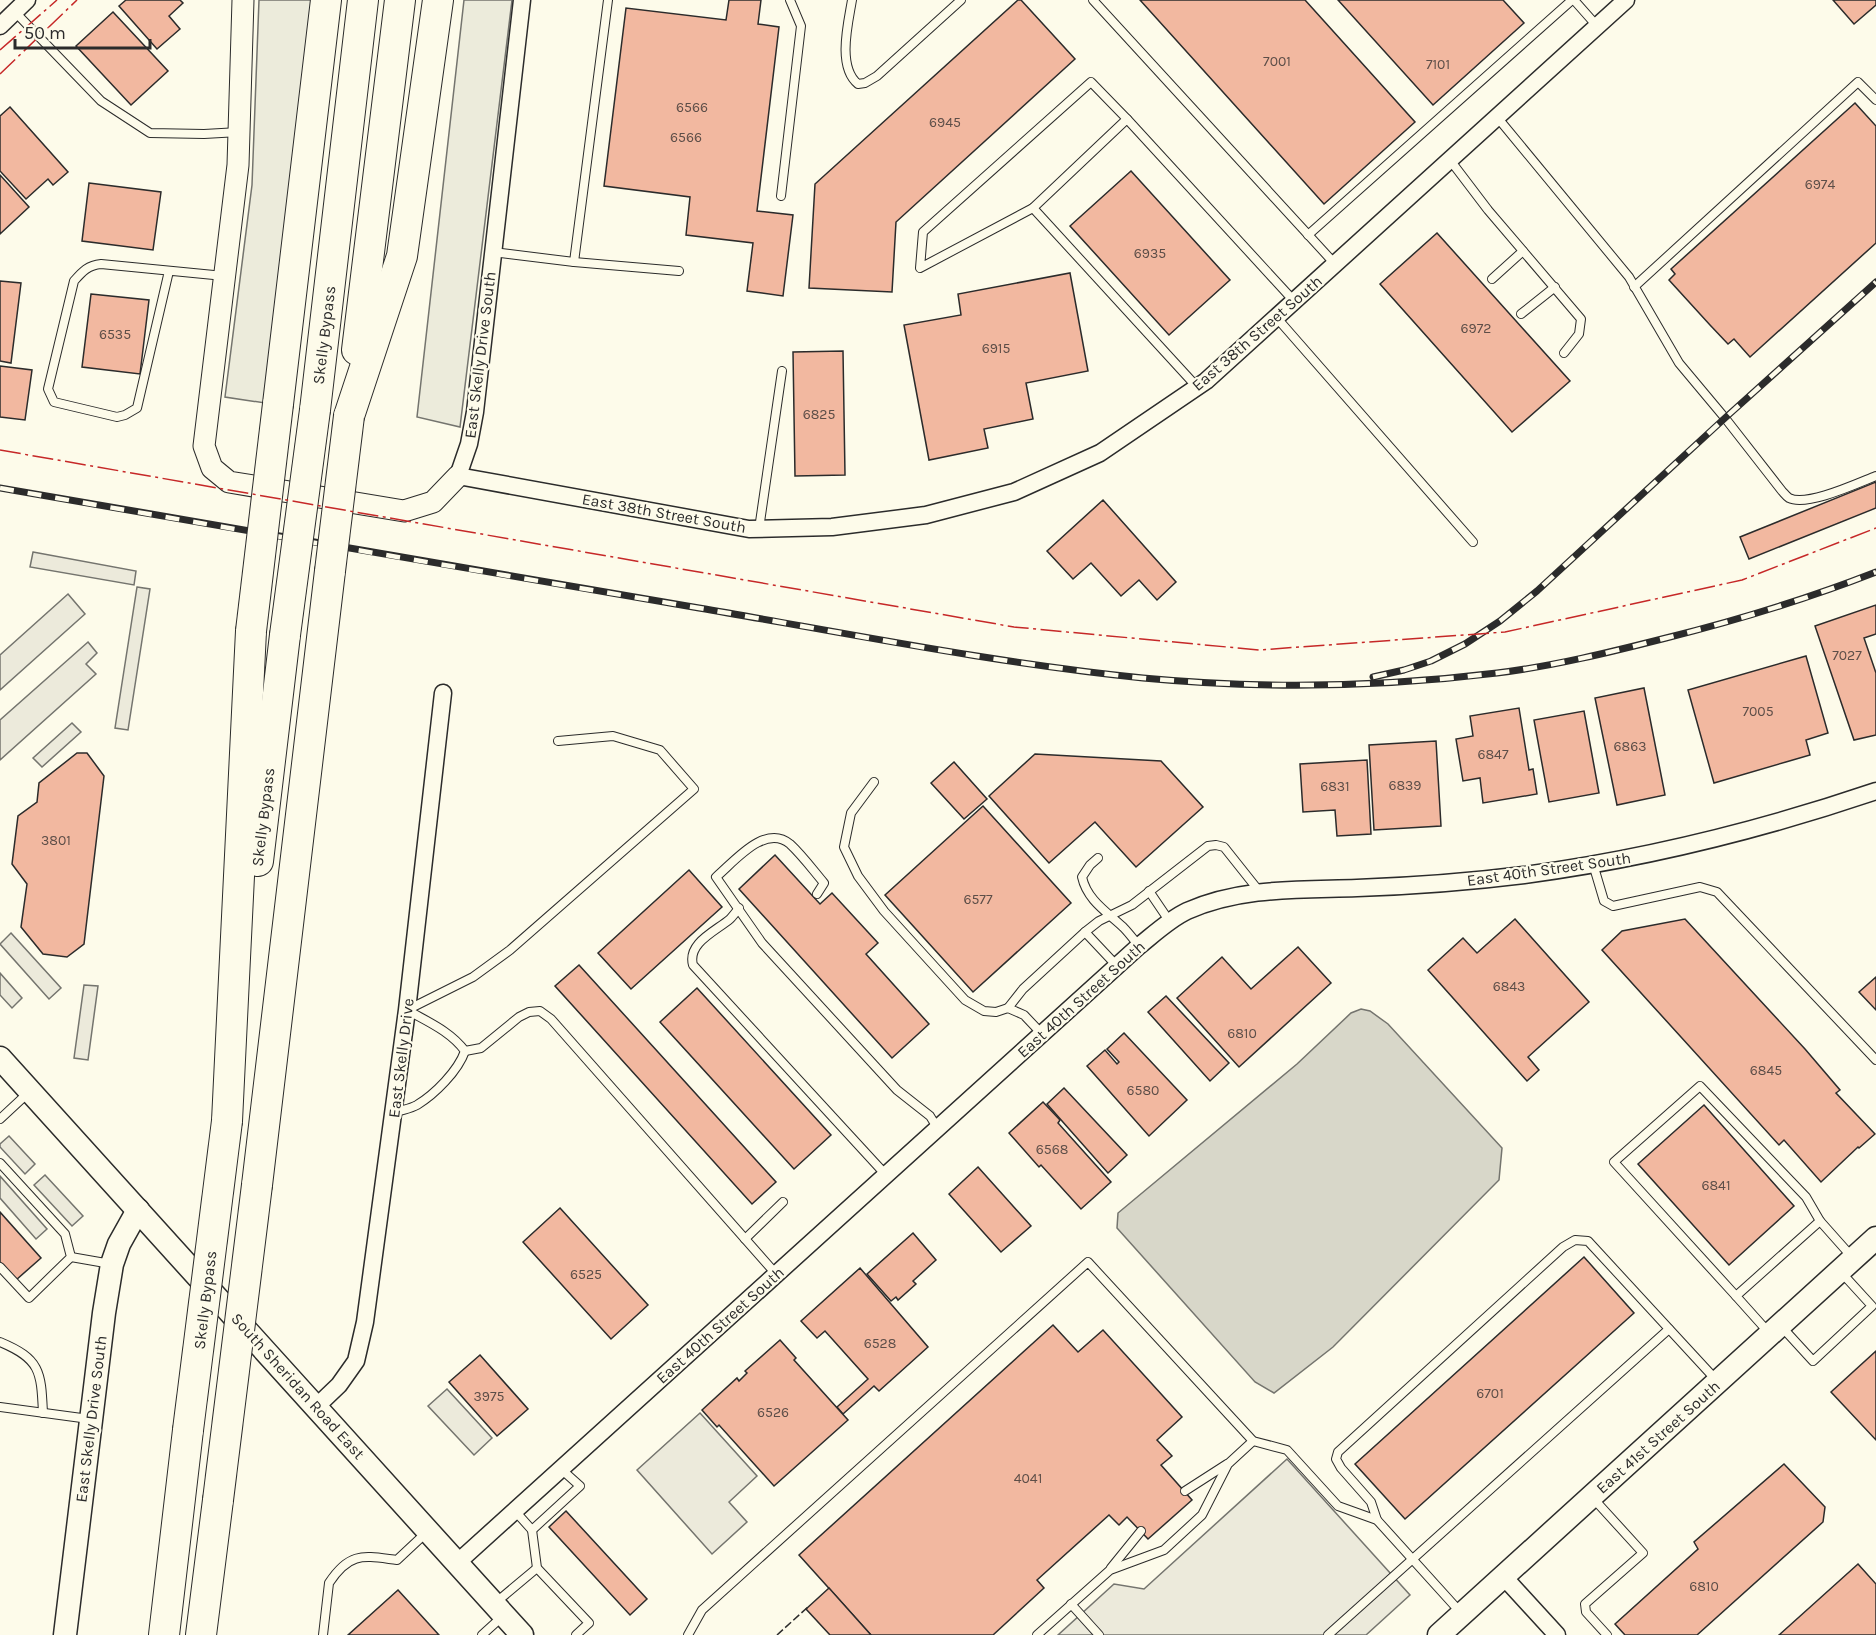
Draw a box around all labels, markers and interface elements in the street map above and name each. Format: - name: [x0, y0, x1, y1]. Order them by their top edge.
- scale bar: [15, 12, 150, 50]
- text: 50 m: [24, 22, 66, 44]
- house number: 7001: [1263, 53, 1291, 70]
- house number: 7101: [1426, 56, 1450, 73]
- house number: 6566: [676, 99, 708, 116]
- house number: 6945: [929, 114, 961, 131]
- house number: 6566: [670, 129, 702, 146]
- house number: 6974: [1805, 176, 1835, 193]
- house number: 6935: [1134, 245, 1166, 262]
- street label: East Skelly Drive South: [460, 270, 500, 440]
- street label: East 38th Street South: [1188, 271, 1326, 395]
- street label: Skelly Bypass: [309, 284, 339, 386]
- house number: 6972: [1461, 320, 1491, 337]
- house number: 6535: [99, 326, 131, 343]
- house number: 6915: [982, 340, 1010, 357]
- house number: 6825: [803, 406, 835, 423]
- street label: East 38th Street South: [580, 489, 748, 537]
- house number: 7027: [1832, 647, 1862, 664]
- house number: 7005: [1742, 703, 1774, 720]
- house number: 6863: [1614, 738, 1646, 755]
- house number: 6847: [1477, 746, 1509, 763]
- street label: Skelly Bypass: [248, 766, 278, 868]
- house number: 6839: [1388, 777, 1422, 794]
- house number: 6831: [1320, 778, 1350, 795]
- house number: 3801: [41, 832, 71, 849]
- street label: East 40th Street South: [1466, 848, 1632, 890]
- house number: 6577: [963, 891, 993, 908]
- street label: East 40th Street South: [1013, 937, 1149, 1061]
- house number: 6843: [1493, 978, 1525, 995]
- street label: East Skelly Drive: [384, 997, 418, 1119]
- house number: 6810: [1227, 1025, 1257, 1042]
- house number: 6845: [1750, 1062, 1782, 1079]
- house number: 6580: [1127, 1082, 1159, 1099]
- house number: 6568: [1036, 1141, 1068, 1158]
- house number: 6841: [1701, 1177, 1731, 1194]
- street label: Skelly Bypass: [190, 1249, 220, 1351]
- street label: East 40th Street South: [652, 1263, 788, 1387]
- house number: 6525: [570, 1266, 602, 1283]
- street label: South Sheridan Road East: [227, 1309, 369, 1463]
- street label: East Skelly Drive South: [71, 1334, 111, 1504]
- house number: 6528: [864, 1335, 896, 1352]
- street label: East 41st Street South: [1592, 1376, 1724, 1498]
- house number: 6701: [1476, 1385, 1504, 1402]
- house number: 3975: [474, 1388, 505, 1405]
- house number: 6526: [757, 1404, 789, 1421]
- house number: 4041: [1014, 1470, 1042, 1487]
- house number: 6810: [1689, 1578, 1719, 1595]

